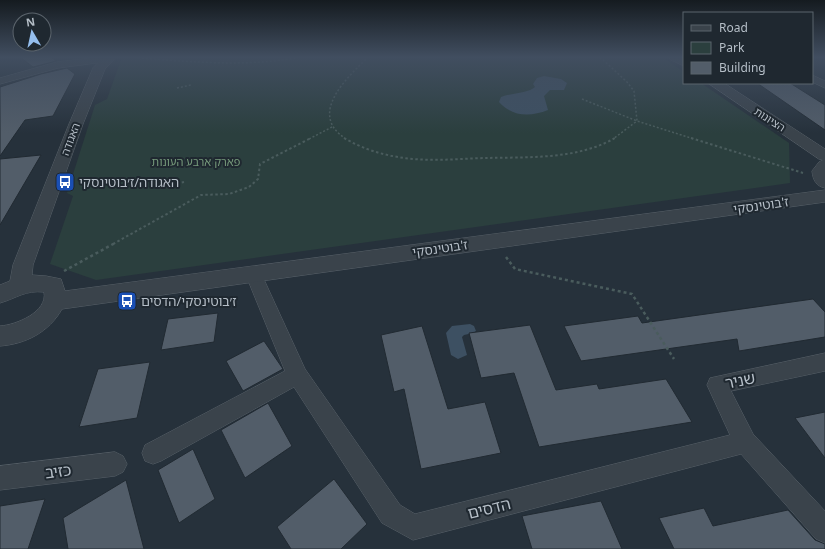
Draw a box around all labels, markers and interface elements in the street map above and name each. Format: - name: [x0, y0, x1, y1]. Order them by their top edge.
- north arrow: [12, 12, 52, 52]
- legend: [683, 12, 813, 84]
- text: N: [25, 14, 36, 30]
- text: Road: [719, 19, 748, 36]
- text: Park: [719, 39, 745, 56]
- text: Building: [719, 59, 766, 76]
- street label: הציונות: [752, 103, 789, 135]
- street label: האגודה: [57, 120, 83, 158]
- park label: פארק ארבע העונות: [152, 154, 241, 169]
- bus stop icon: האגודה/ז׳בוטינסקי: [54, 171, 76, 193]
- place label: האגודה/ז׳בוטינסקי: [79, 173, 179, 191]
- street label: ז'בוטינסקי: [732, 192, 790, 218]
- street label: ז'בוטינסקי: [411, 235, 469, 261]
- bus stop icon: ז׳בוטינסקי/הדסים: [116, 290, 138, 312]
- place label: ז׳בוטינסקי/הדסים: [141, 292, 237, 310]
- street label: שניר: [723, 366, 757, 394]
- street label: כזיב: [44, 458, 72, 484]
- street label: הדסים: [465, 492, 513, 524]

